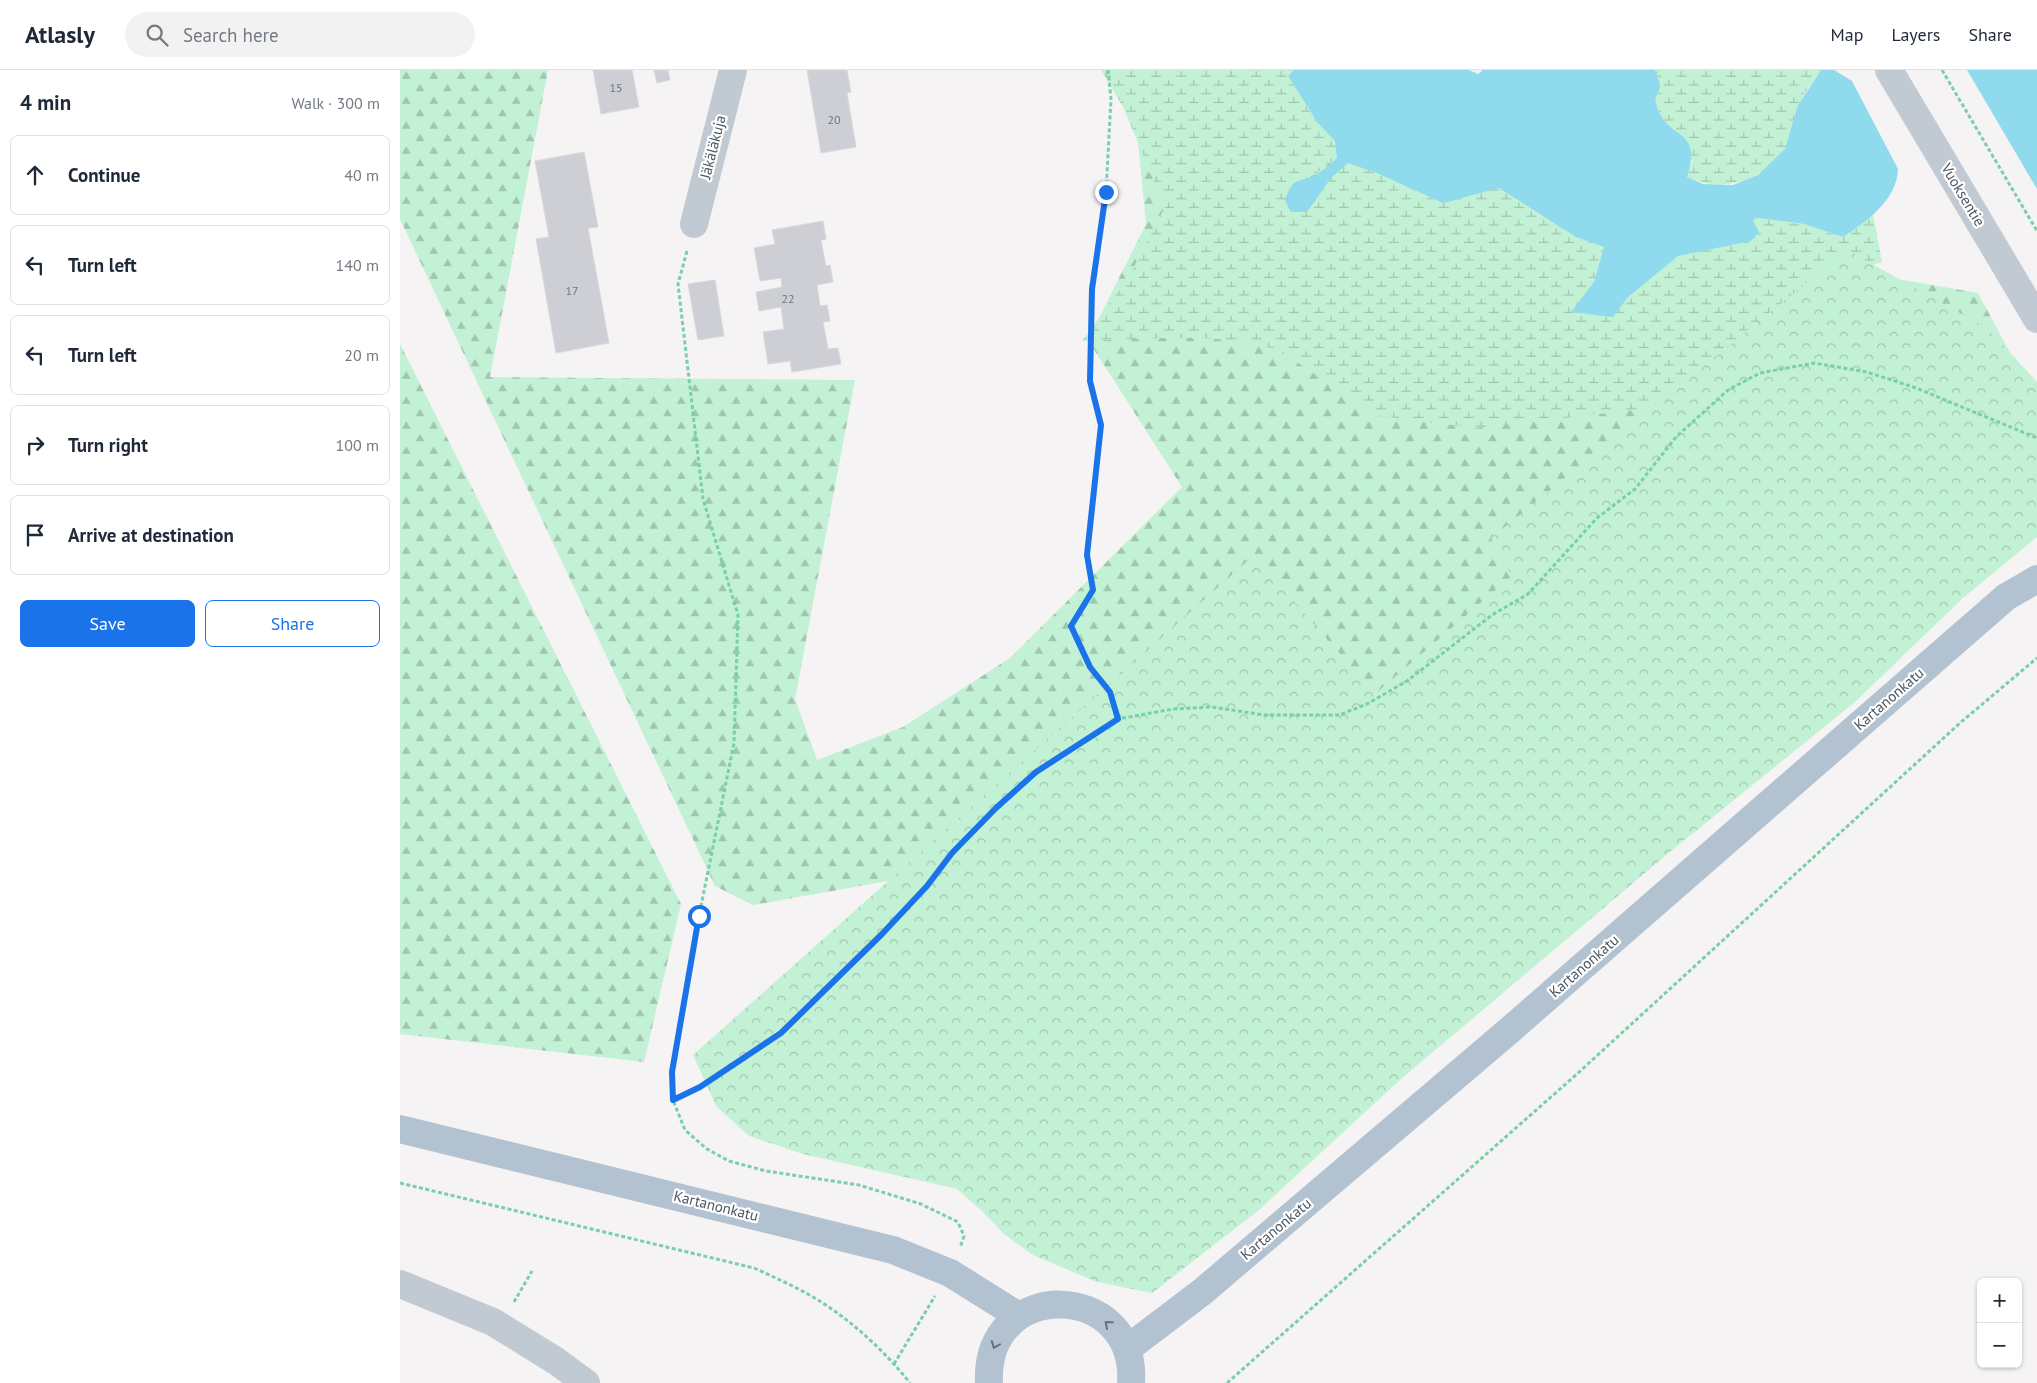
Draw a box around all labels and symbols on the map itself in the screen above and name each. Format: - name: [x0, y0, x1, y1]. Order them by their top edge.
- house number: 15: [609, 80, 623, 95]
- house number: 20: [827, 112, 841, 127]
- street label: Jäkäläkuja: [695, 113, 730, 182]
- street label: Vuoksentie: [1937, 159, 1990, 230]
- route end: [1095, 181, 1118, 204]
- house number: 17: [565, 283, 579, 298]
- house number: 22: [781, 291, 795, 306]
- street label: Kartanonkatu: [1850, 663, 1928, 734]
- route start: [688, 905, 711, 928]
- street label: Kartanonkatu: [1545, 930, 1623, 1001]
- street label: Kartanonkatu: [672, 1186, 760, 1225]
- street label: Kartanonkatu: [1236, 1194, 1315, 1264]
- one-way arrow: [1105, 1321, 1114, 1330]
- one-way arrow: [991, 1341, 1001, 1349]

